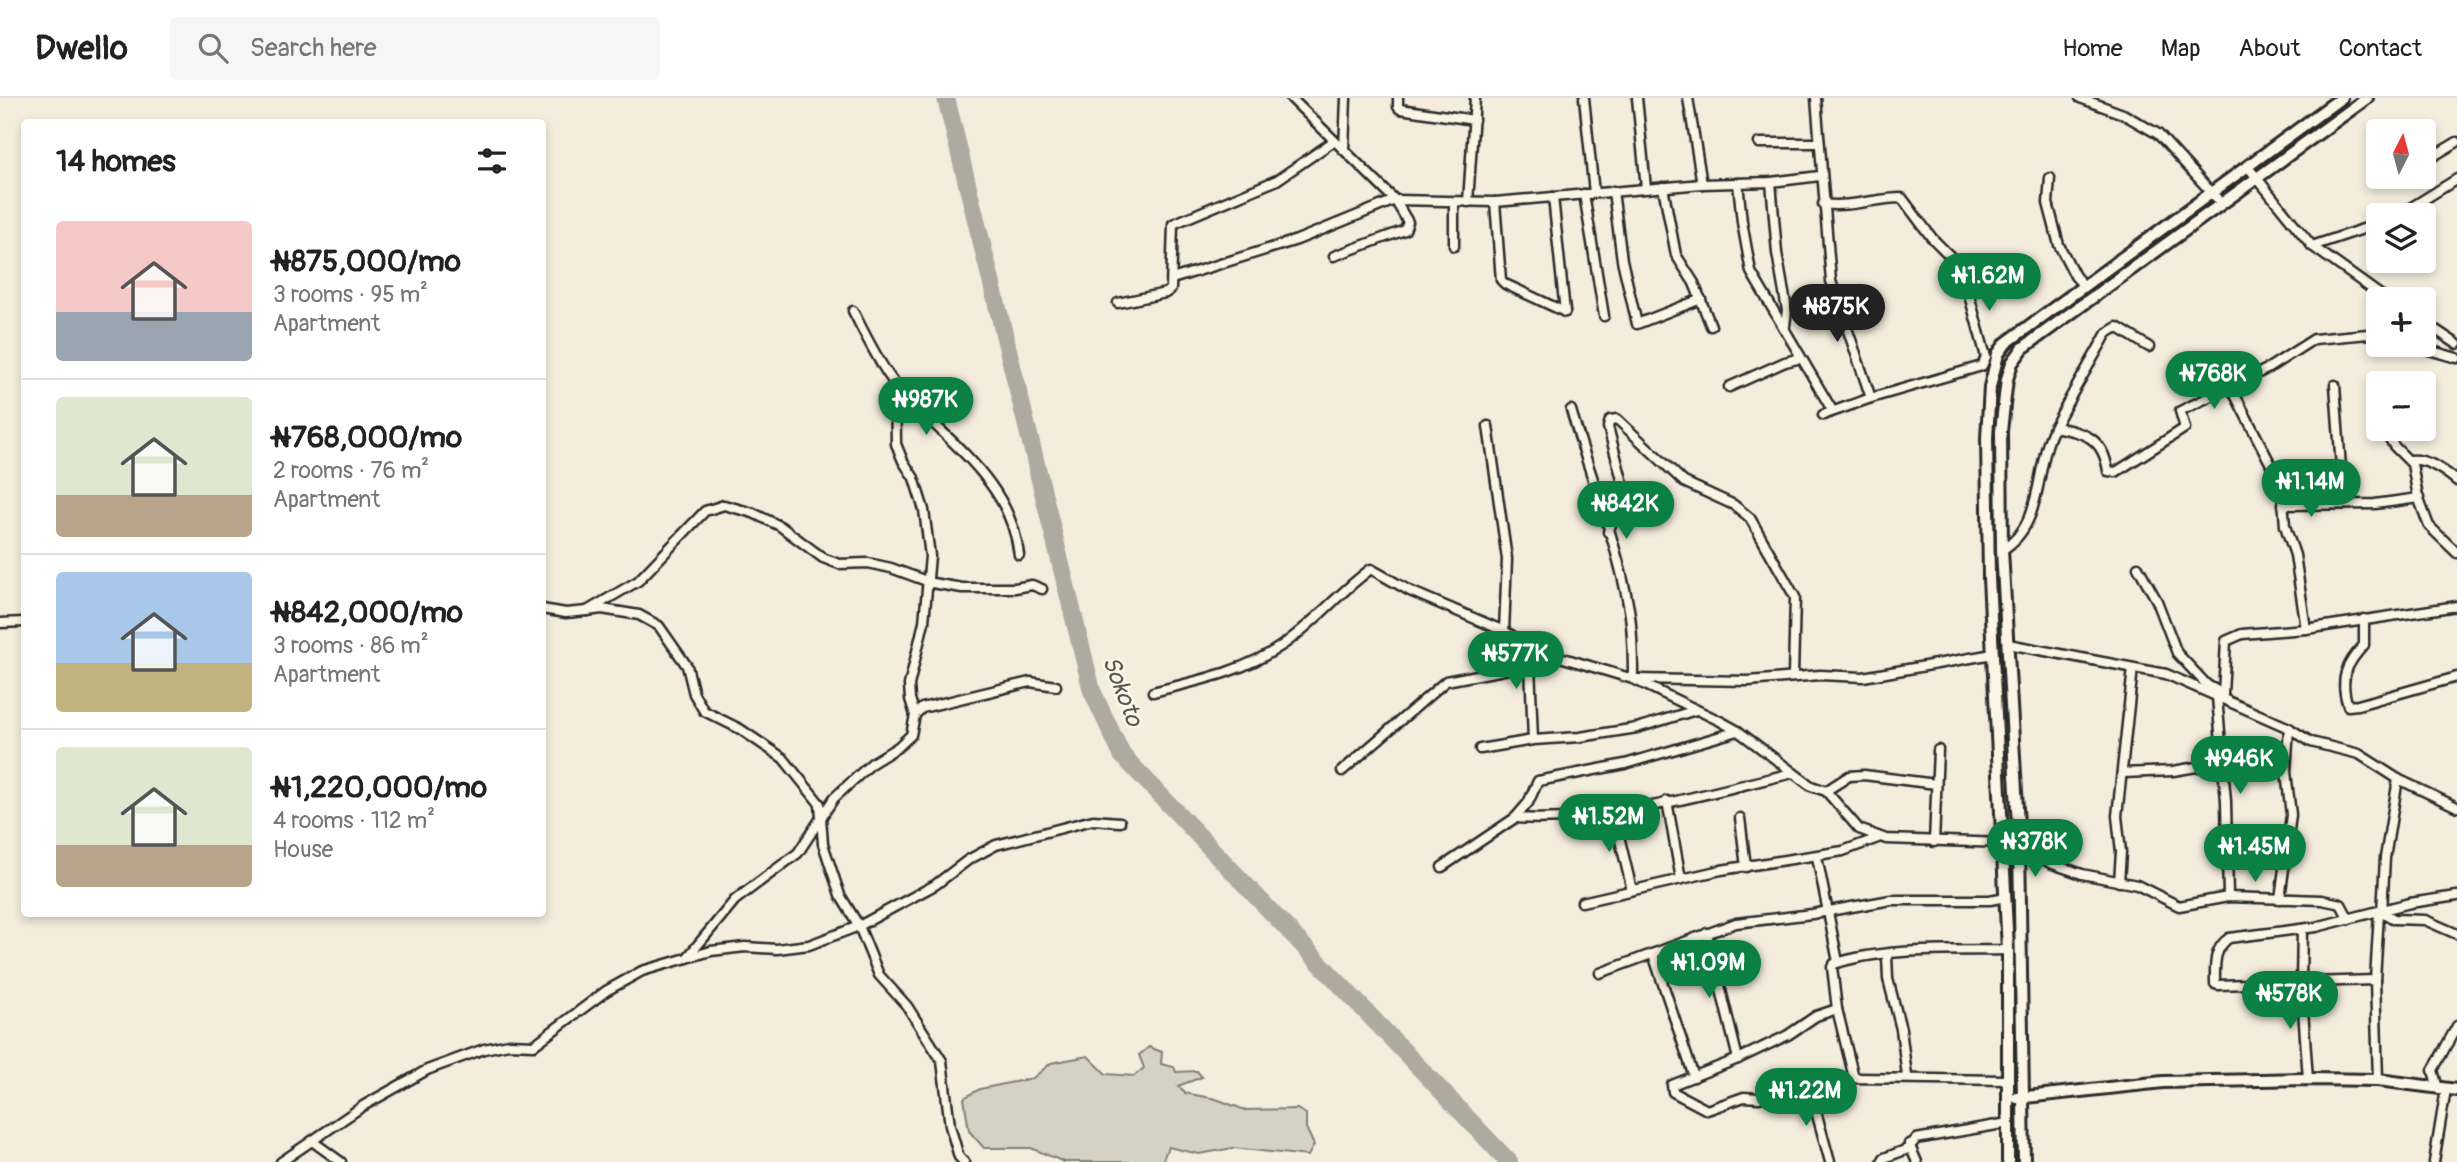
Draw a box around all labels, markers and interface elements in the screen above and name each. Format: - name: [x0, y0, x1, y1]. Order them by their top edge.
- search box: [170, 17, 660, 80]
- text: Dwello: [35, 28, 128, 69]
- icon: search: [194, 29, 232, 67]
- text: Search here: [250, 32, 377, 64]
- text: Home: [2062, 34, 2123, 63]
- text: Map: [2161, 34, 2201, 63]
- text: About: [2239, 34, 2301, 63]
- text: Contact: [2339, 34, 2422, 63]
- north arrow: [2366, 119, 2436, 189]
- map controls: [2366, 119, 2436, 441]
- icon: filters: [473, 142, 511, 180]
- text: 14 homes: [56, 143, 176, 180]
- button: layers: [2366, 203, 2436, 273]
- text: ₦875,000/mo: [273, 243, 461, 280]
- icon: home: [112, 249, 196, 333]
- pin: ₦1.62M: [1932, 254, 2046, 313]
- text: ₦1.62M: [1954, 261, 2024, 290]
- text: 3 rooms · 95 m²: [273, 280, 428, 309]
- pin: ₦875K: [1788, 285, 1886, 344]
- button: +: [2366, 287, 2436, 357]
- text: ₦875K: [1805, 292, 1869, 321]
- text: Apartment: [273, 309, 380, 338]
- pin: ₦768K: [2165, 352, 2263, 411]
- text: ₦768K: [2182, 359, 2246, 388]
- button: −: [2366, 371, 2436, 441]
- pin: ₦987K: [877, 378, 975, 437]
- text: ₦987K: [894, 385, 958, 414]
- text: ₦768,000/mo: [273, 419, 462, 456]
- icon: home: [112, 425, 196, 509]
- text: 2 rooms · 76 m²: [273, 456, 429, 485]
- pin: ₦1.14M: [2254, 460, 2368, 519]
- text: ₦1.14M: [2278, 467, 2344, 496]
- pin: ₦842K: [1577, 482, 1675, 541]
- text: Apartment: [273, 485, 380, 514]
- text: ₦842K: [1593, 489, 1659, 518]
- text: ₦842,000/mo: [273, 594, 463, 631]
- icon: home: [112, 600, 196, 684]
- text: 3 rooms · 86 m²: [273, 631, 429, 660]
- pin: ₦577K: [1467, 632, 1565, 691]
- text: ₦577K: [1484, 639, 1548, 668]
- water label: Sokoto: [1096, 652, 1150, 732]
- text: Apartment: [273, 660, 380, 689]
- pin: ₦946K: [2191, 736, 2289, 796]
- text: ₦946K: [2207, 744, 2273, 773]
- text: ₦1,220,000/mo: [273, 769, 487, 806]
- icon: home: [112, 775, 196, 859]
- pin: ₦1.52M: [1552, 794, 1666, 854]
- text: ₦1.52M: [1574, 802, 1644, 831]
- text: 4 rooms · 112 m²: [273, 806, 435, 835]
- pin: ₦378K: [1986, 820, 2084, 879]
- pin: ₦1.45M: [2198, 824, 2312, 884]
- text: ₦378K: [2003, 827, 2067, 856]
- text: ₦1.45M: [2220, 832, 2290, 861]
- text: House: [273, 835, 333, 864]
- pin: ₦1.09M: [1652, 940, 1766, 1000]
- text: ₦1.09M: [1673, 948, 1745, 977]
- pin: ₦578K: [2241, 972, 2339, 1031]
- text: ₦578K: [2258, 979, 2322, 1008]
- pin: ₦1.22M: [1749, 1068, 1863, 1128]
- text: ₦1.22M: [1771, 1076, 1841, 1105]

